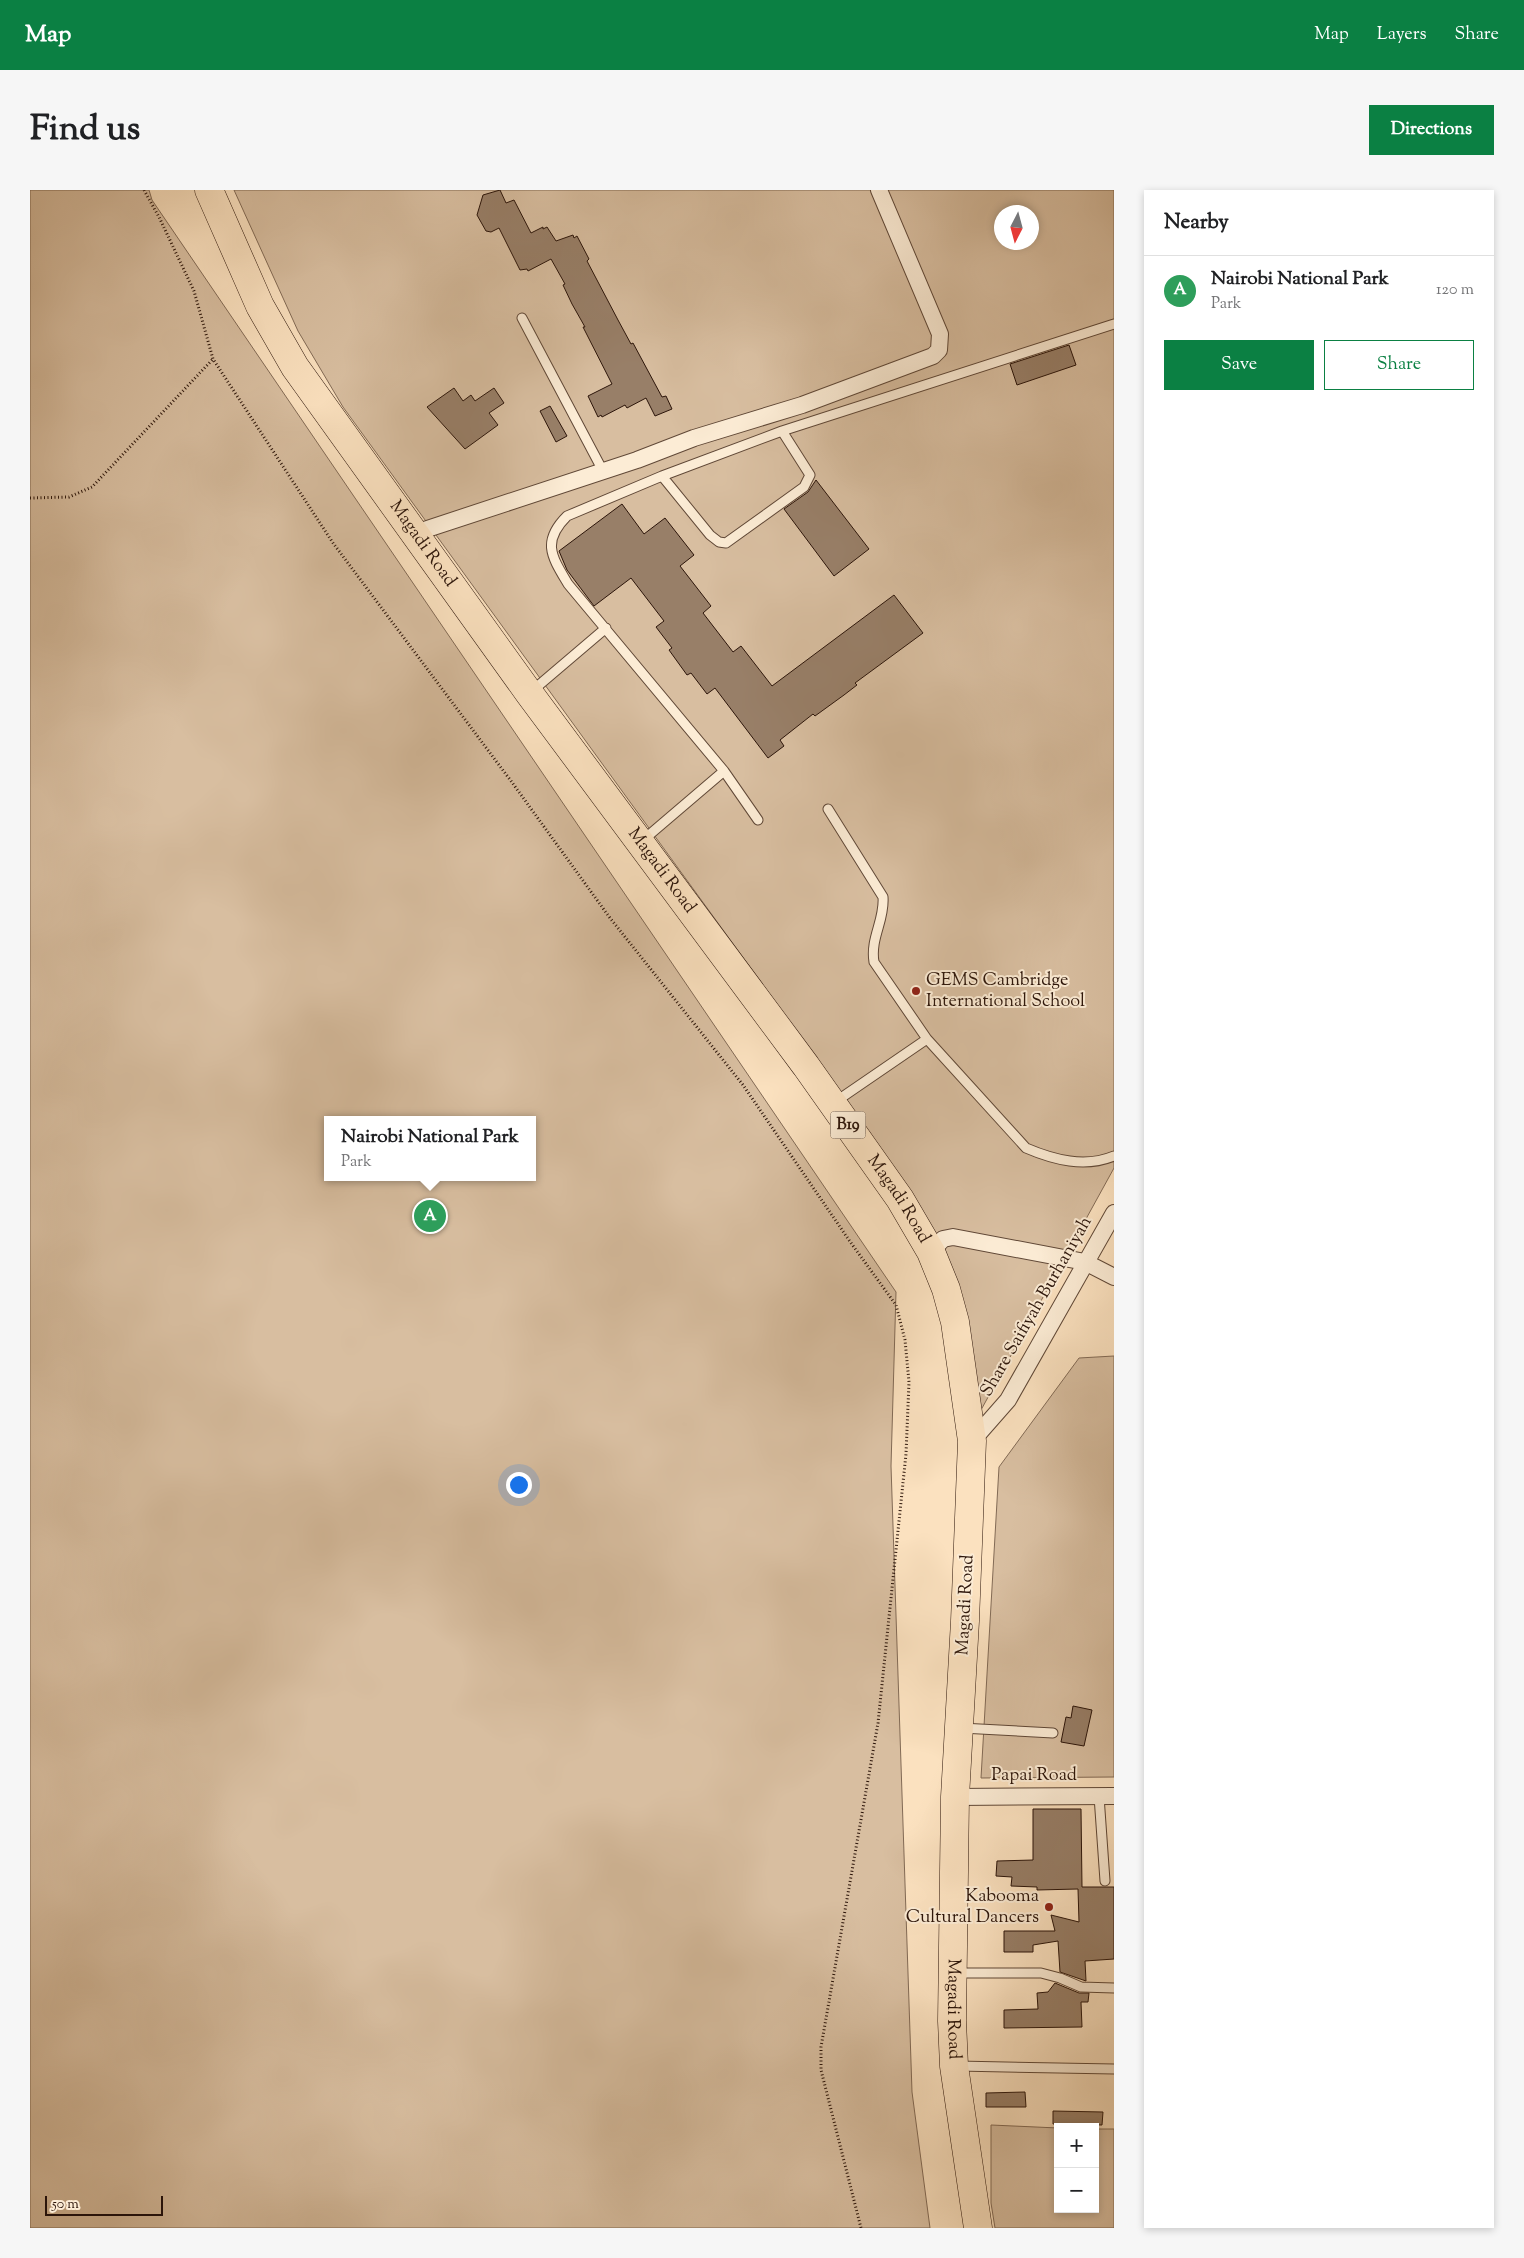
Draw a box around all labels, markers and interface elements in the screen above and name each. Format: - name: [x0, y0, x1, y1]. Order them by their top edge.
- text: Map: [25, 18, 71, 52]
- text: Map: [1314, 22, 1349, 48]
- text: Layers: [1377, 22, 1427, 48]
- text: Share: [1455, 22, 1499, 48]
- text: Find us: [30, 105, 140, 156]
- button: Directions: [1369, 105, 1494, 155]
- north arrow: [994, 205, 1039, 250]
- text: Nearby: [1164, 208, 1229, 238]
- text: Nairobi National Park: [1211, 266, 1389, 293]
- text: A: [1174, 279, 1187, 302]
- text: 120 m: [1436, 279, 1474, 302]
- text: Park: [1211, 293, 1242, 316]
- button: Save: [1164, 340, 1314, 390]
- button: Share: [1324, 340, 1474, 390]
- street label: Magadi Road: [382, 495, 462, 593]
- street label: Magadi Road: [621, 823, 702, 919]
- place label: GEMS Cambridge International School: [926, 968, 1085, 1015]
- marker: GEMS Cambridge International School: [910, 985, 922, 997]
- road number: B19: [830, 1112, 866, 1138]
- popup: [324, 1116, 536, 1181]
- text: Nairobi National Park: [341, 1124, 519, 1151]
- street label: Magadi Road: [860, 1150, 936, 1248]
- text: Park: [341, 1151, 372, 1174]
- pin: A: [414, 1197, 446, 1235]
- street label: Share Saifiyah Burhaniyah: [975, 1212, 1100, 1402]
- your location: [506, 1472, 532, 1498]
- street label: Magadi Road: [950, 1554, 982, 1656]
- street label: Papai Road: [991, 1763, 1077, 1789]
- place label: Kabooma Cultural Dancers: [906, 1884, 1039, 1931]
- marker: Kabooma Cultural Dancers: [1043, 1901, 1055, 1913]
- street label: Magadi Road: [939, 1958, 967, 2060]
- map controls: [1054, 2123, 1099, 2213]
- button: +: [1054, 2123, 1099, 2168]
- button: −: [1054, 2168, 1099, 2213]
- scale bar: [45, 2193, 162, 2216]
- text: 50 m: [52, 2195, 79, 2215]

